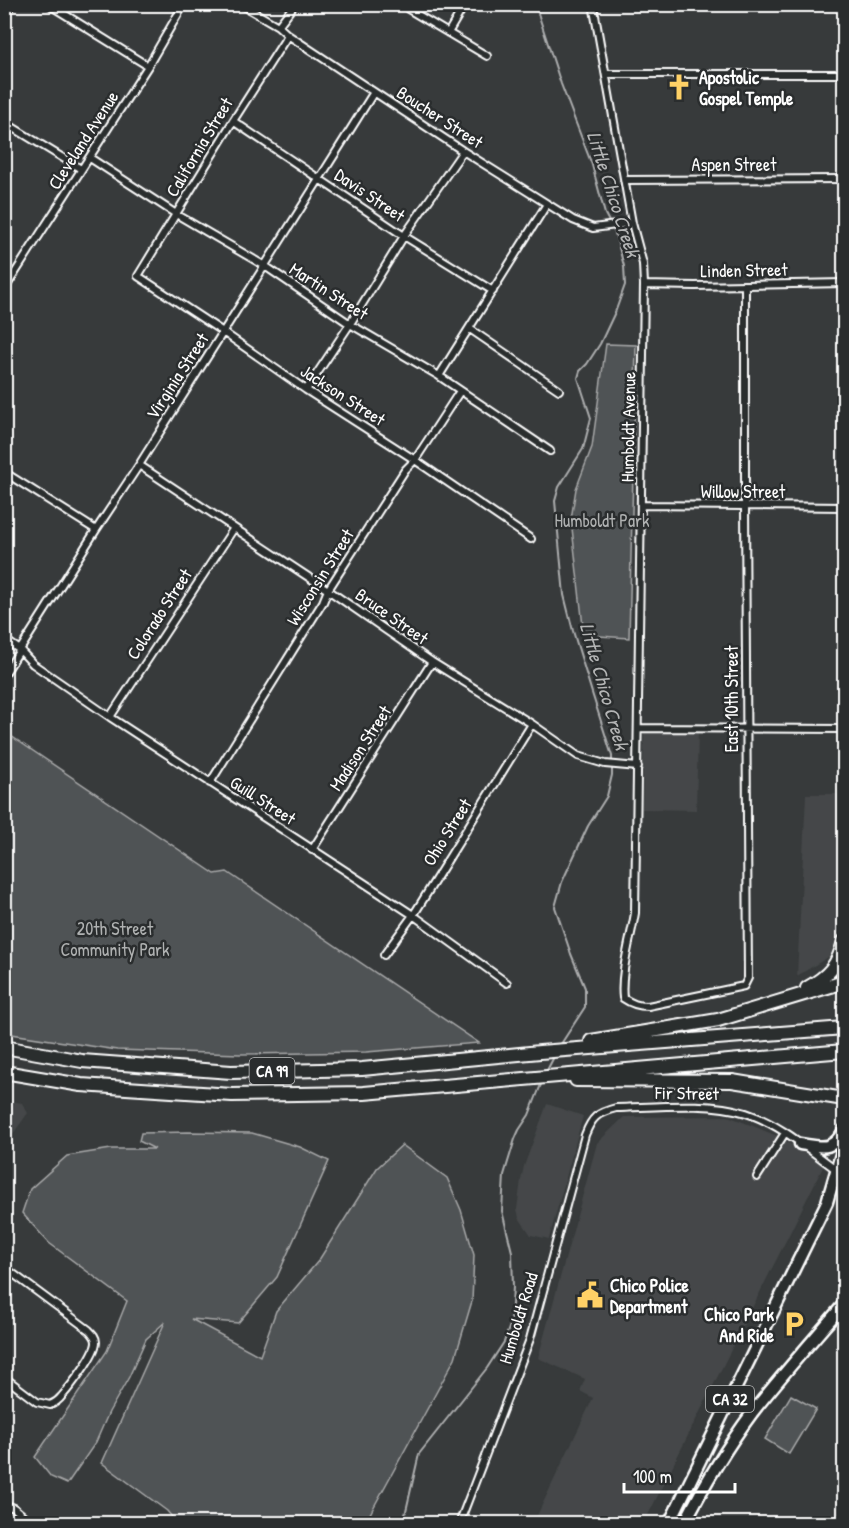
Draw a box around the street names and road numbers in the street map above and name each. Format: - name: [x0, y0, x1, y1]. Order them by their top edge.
- street label: Boucher Street: [392, 80, 489, 155]
- street label: Cleveland Avenue: [42, 86, 124, 194]
- street label: California Street: [160, 92, 239, 201]
- street label: Aspen Street: [692, 152, 777, 177]
- street label: Davis Street: [330, 162, 411, 228]
- street label: Martin Street: [285, 256, 374, 326]
- street label: Linden Street: [700, 257, 789, 283]
- street label: Virginia Street: [140, 327, 215, 424]
- street label: Jackson Street: [296, 358, 391, 432]
- street label: Humboldt Avenue: [615, 372, 641, 482]
- street label: Willow Street: [701, 479, 786, 504]
- street label: Wisconsin Street: [280, 523, 360, 630]
- street label: Colorado Street: [120, 563, 198, 664]
- street label: Bruce Street: [351, 582, 434, 651]
- street label: East 10th Street: [719, 645, 744, 752]
- street label: Madison Street: [323, 700, 397, 796]
- street label: Guill Street: [225, 769, 301, 831]
- street label: Ohio Street: [417, 793, 478, 870]
- road number: CA 99: [250, 1058, 294, 1084]
- street label: Fir Street: [654, 1080, 720, 1106]
- street label: Humboldt Road: [492, 1269, 544, 1367]
- road number: CA 32: [706, 1386, 754, 1412]

